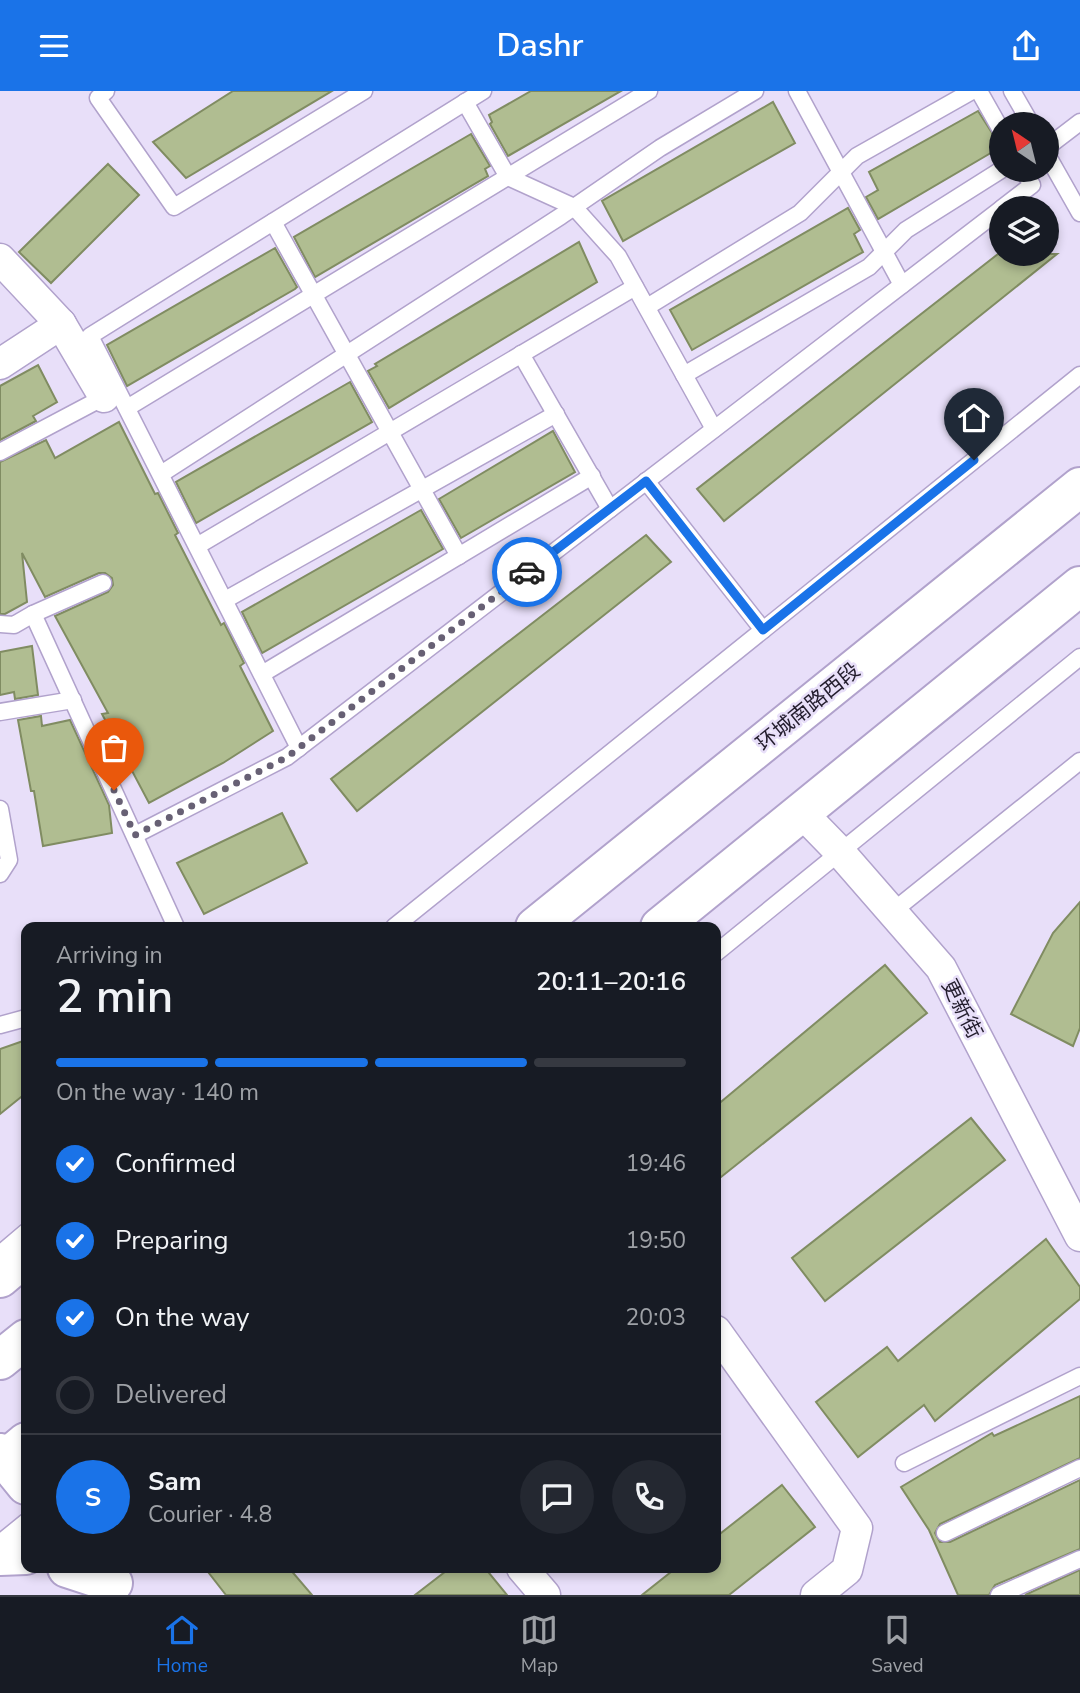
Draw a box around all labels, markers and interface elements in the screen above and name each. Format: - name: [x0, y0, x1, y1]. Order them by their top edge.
- text: Dashr: [496, 24, 584, 67]
- icon: menu: [35, 27, 73, 65]
- icon: share: [1007, 27, 1045, 65]
- north arrow: [989, 112, 1059, 182]
- map controls: [989, 112, 1059, 266]
- button: layers: [989, 196, 1059, 266]
- pin: [944, 388, 1004, 460]
- icon: home: [955, 399, 993, 437]
- courier: [492, 537, 562, 607]
- icon: car: [508, 553, 546, 591]
- street label: 环城南路西段: [750, 656, 866, 758]
- pin: [84, 718, 144, 790]
- icon: bag: [95, 729, 133, 767]
- text: Arriving in: [56, 940, 163, 971]
- text: 20:11–20:16: [536, 964, 686, 999]
- text: 2 min: [56, 965, 173, 1028]
- street label: 更新街: [935, 975, 989, 1043]
- text: On the way · 140 m: [56, 1077, 259, 1108]
- icon: check: [56, 1145, 94, 1183]
- text: Confirmed: [115, 1146, 236, 1181]
- text: 19:46: [626, 1148, 686, 1179]
- icon: check: [56, 1222, 94, 1260]
- text: Preparing: [115, 1223, 228, 1258]
- text: 19:50: [626, 1225, 686, 1256]
- icon: check: [56, 1299, 94, 1337]
- text: On the way: [115, 1300, 249, 1335]
- text: 20:03: [626, 1302, 686, 1333]
- text: Delivered: [115, 1377, 227, 1412]
- button: chat: [520, 1460, 594, 1534]
- button: phone: [612, 1460, 686, 1534]
- text: Sam: [148, 1464, 201, 1499]
- text: S: [85, 1480, 101, 1515]
- text: Courier · 4.8: [148, 1499, 272, 1530]
- tab: Home: [156, 1611, 208, 1679]
- tab: Map: [520, 1611, 558, 1679]
- tab: Saved: [871, 1611, 924, 1679]

